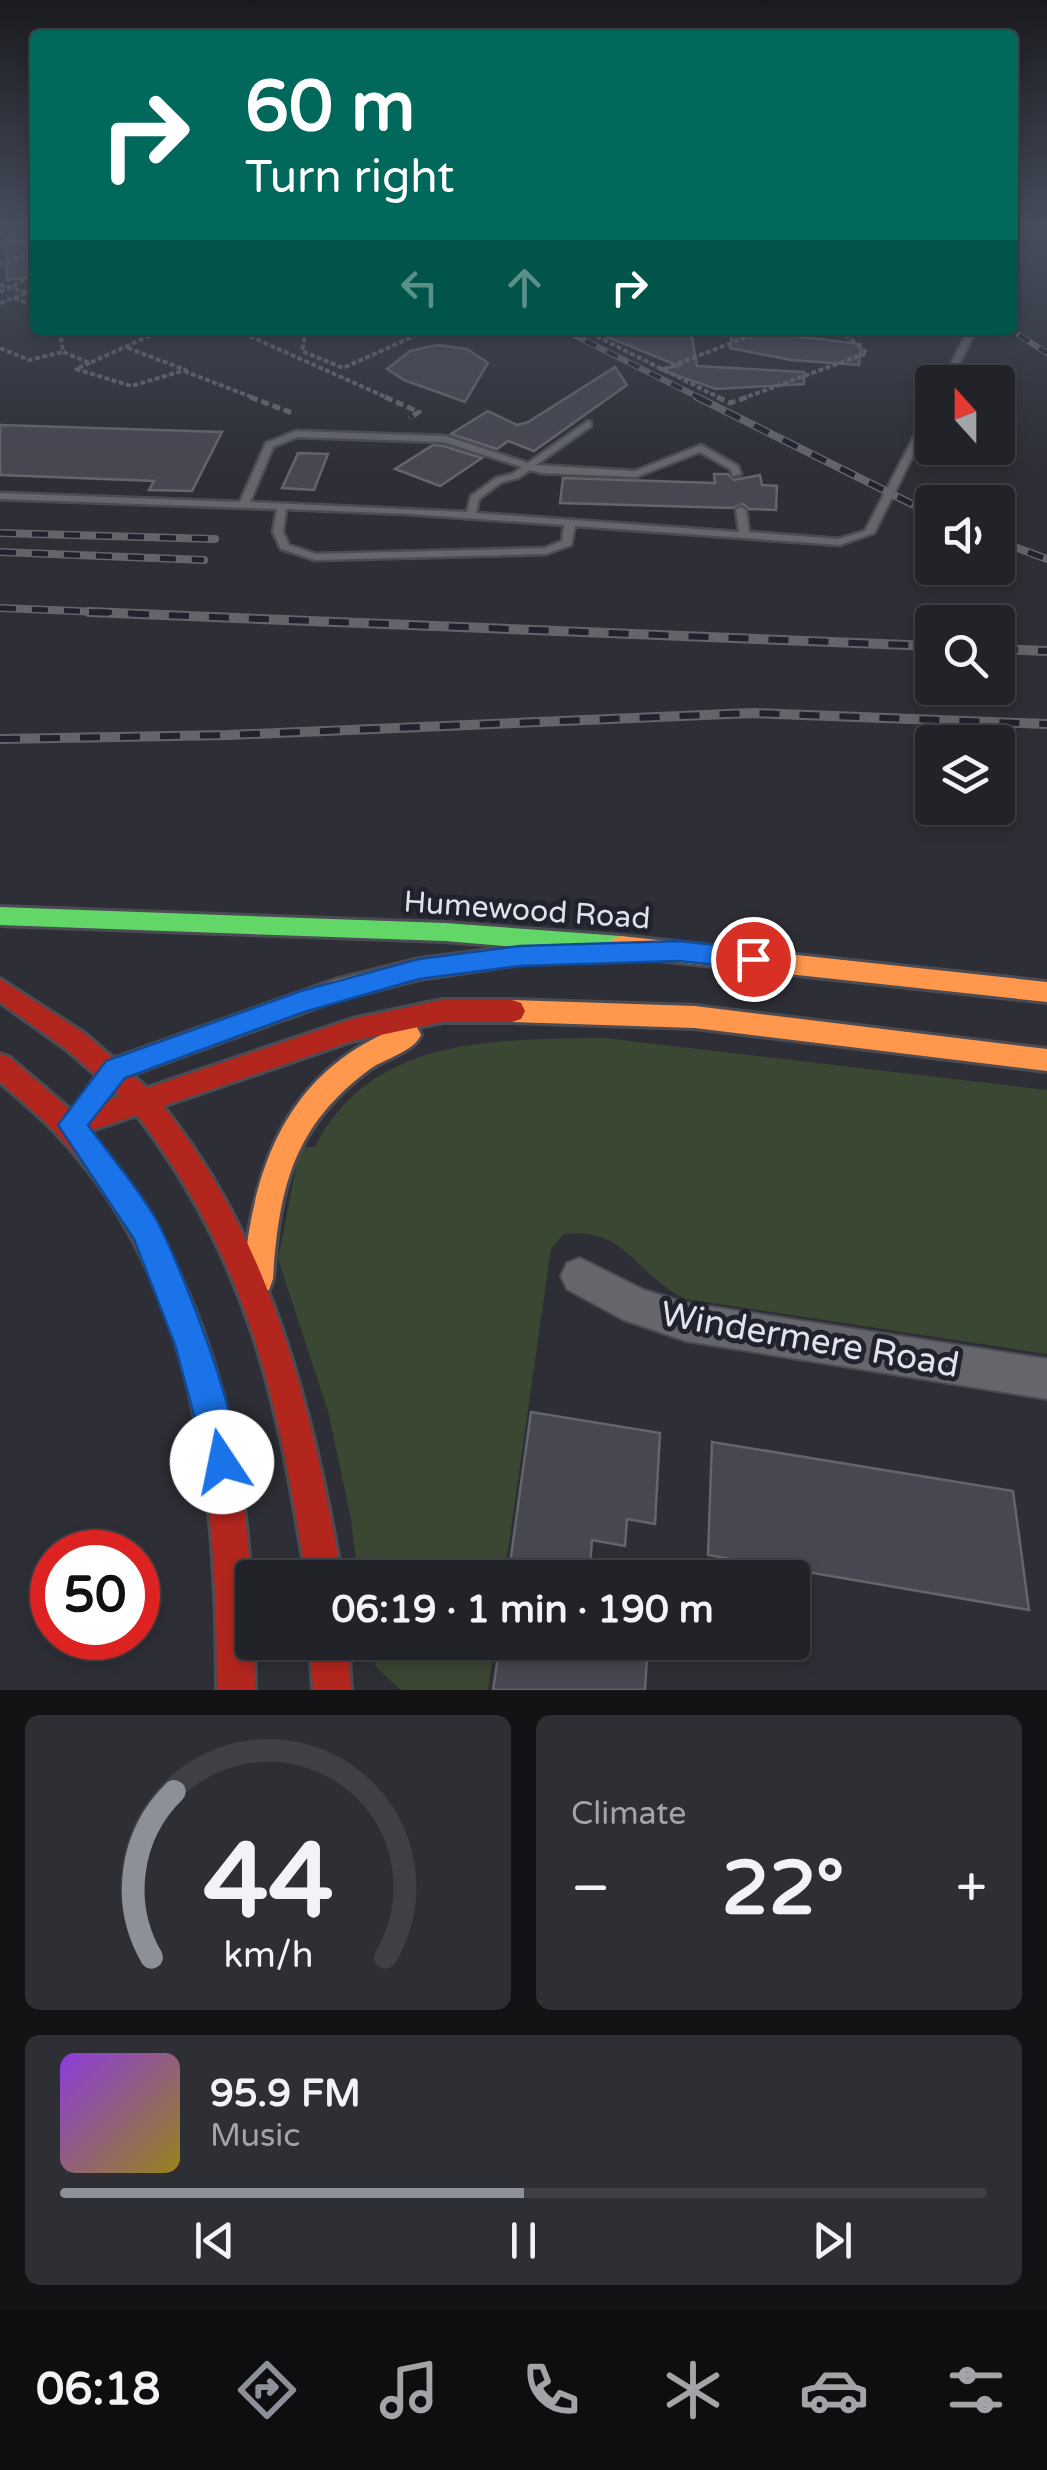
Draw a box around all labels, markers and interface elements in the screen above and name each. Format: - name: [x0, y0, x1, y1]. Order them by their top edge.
- text: 60 m: [245, 66, 415, 150]
- icon: right: [80, 70, 210, 200]
- text: Turn right: [245, 151, 454, 205]
- icon: left: [392, 260, 447, 315]
- icon: ahead: [497, 260, 552, 315]
- icon: right: [602, 260, 657, 315]
- north arrow: [915, 365, 1015, 465]
- map controls: [915, 365, 1015, 825]
- button: sound: [915, 485, 1015, 585]
- button: search: [915, 605, 1015, 705]
- button: layers: [915, 725, 1015, 825]
- street label: Humewood Road: [402, 883, 651, 938]
- pin: [711, 917, 796, 1002]
- icon: arrive: [726, 932, 781, 987]
- street label: Windermere Road: [657, 1293, 962, 1387]
- position arrow: [170, 1410, 274, 1514]
- speed limit sign: 50: [30, 1530, 160, 1660]
- text: 06:19 · 1 min · 190 m: [331, 1587, 714, 1633]
- text: Climate: [571, 1795, 686, 1833]
- text: 44: [203, 1820, 333, 1945]
- text: 22°: [722, 1844, 844, 1934]
- text: −: [571, 1856, 610, 1922]
- text: +: [956, 1856, 987, 1922]
- text: km/h: [223, 1934, 313, 1977]
- text: 95.9 FM: [210, 2071, 361, 2117]
- text: Music: [210, 2117, 300, 2155]
- icon: previous: [187, 2213, 242, 2268]
- icon: pause: [496, 2213, 551, 2268]
- icon: next: [805, 2213, 860, 2268]
- icon: directions: [232, 2355, 302, 2425]
- icon: music: [374, 2355, 444, 2425]
- icon: phone: [516, 2355, 586, 2425]
- icon: climate: [658, 2355, 728, 2425]
- icon: car: [799, 2355, 869, 2425]
- icon: filters: [941, 2355, 1011, 2425]
- text: 06:18: [36, 2363, 161, 2417]

